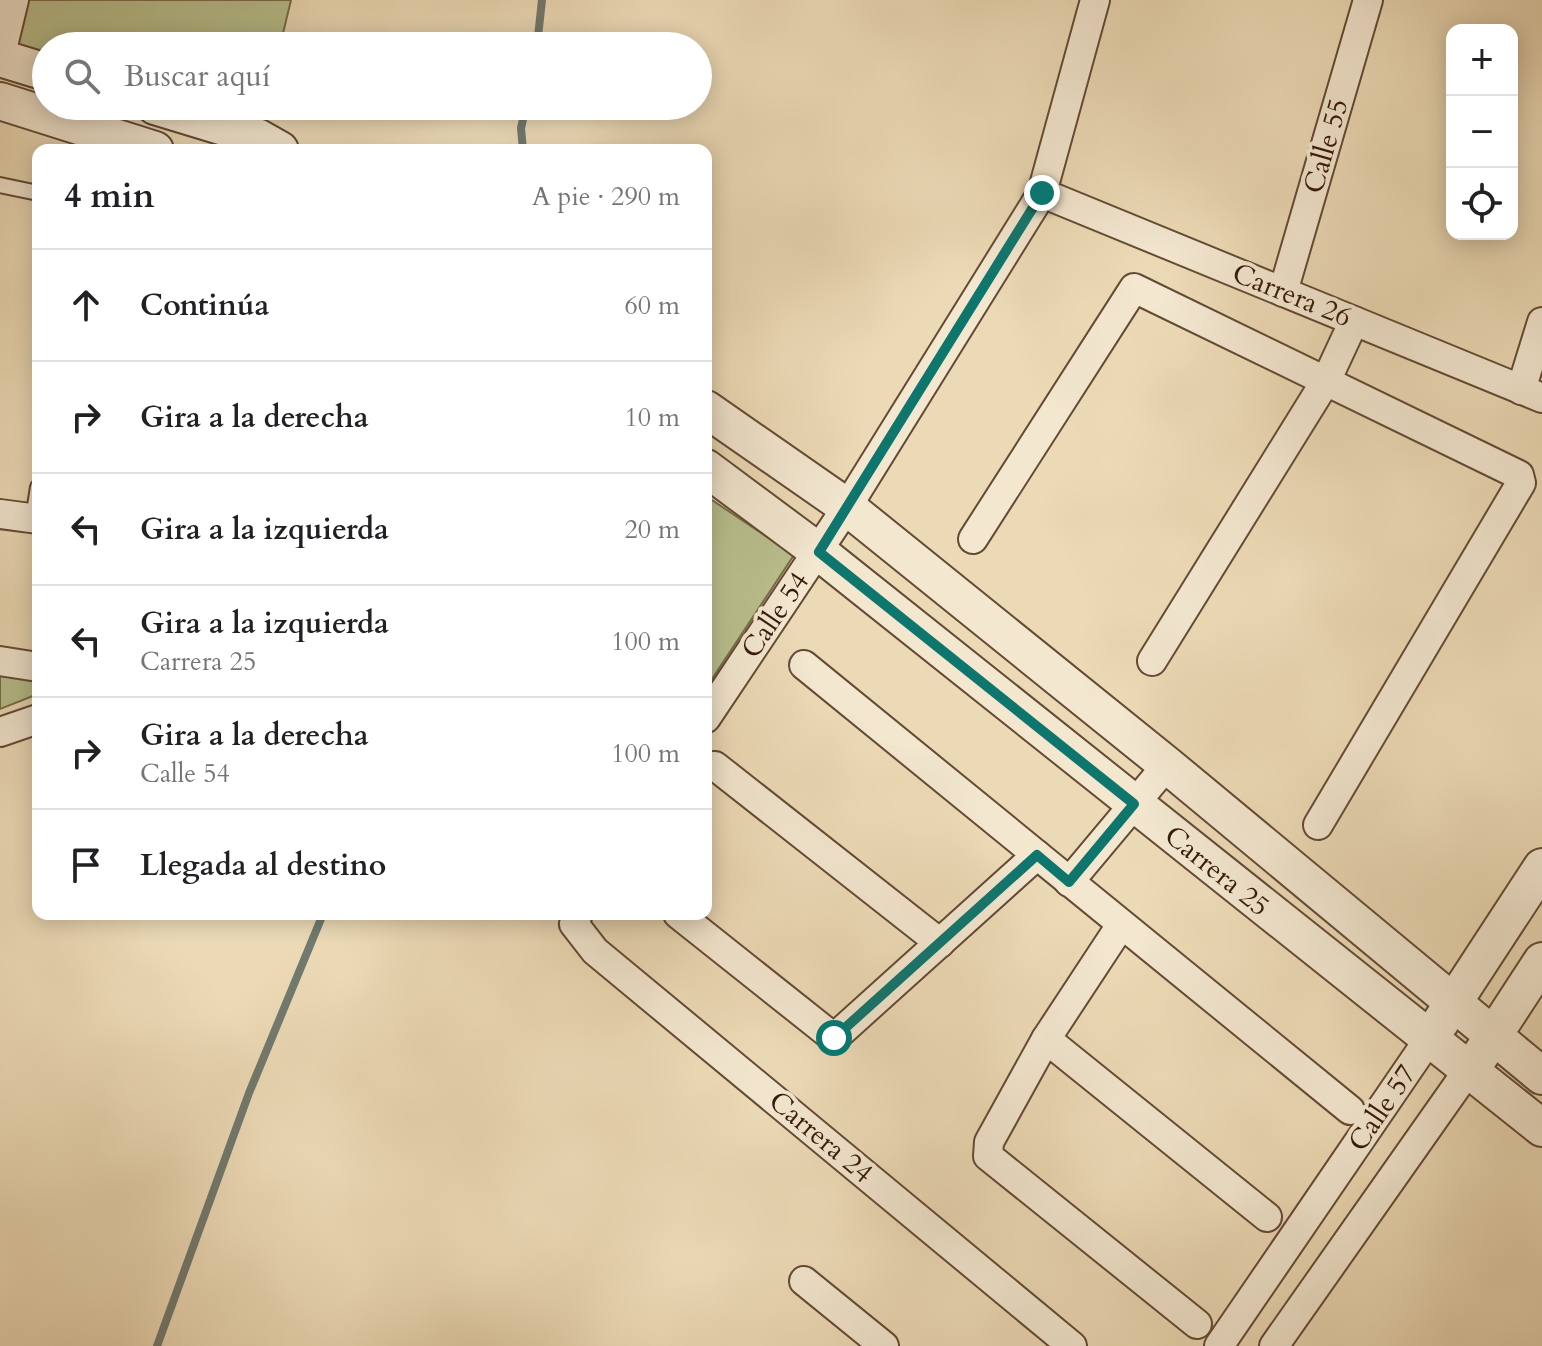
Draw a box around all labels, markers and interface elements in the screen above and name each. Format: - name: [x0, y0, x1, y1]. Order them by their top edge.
- map controls: [1446, 24, 1518, 240]
- button: +: [1446, 24, 1518, 96]
- search box: [32, 32, 712, 120]
- icon: search: [60, 54, 104, 98]
- text: Buscar aquí: [124, 56, 270, 97]
- street label: Calle 55: [1294, 94, 1358, 198]
- button: −: [1446, 96, 1518, 168]
- button: locate: [1446, 168, 1518, 240]
- text: 4 min: [64, 173, 155, 219]
- route end: [1024, 175, 1060, 211]
- text: A pie · 290 m: [532, 179, 680, 214]
- street label: Carrera 26: [1227, 254, 1357, 336]
- icon: ahead: [64, 283, 108, 327]
- text: Continúa: [140, 285, 270, 326]
- text: 60 m: [624, 288, 680, 323]
- icon: right: [64, 395, 108, 439]
- text: Gira a la derecha: [140, 397, 369, 438]
- text: 10 m: [624, 400, 680, 435]
- icon: left: [64, 507, 108, 551]
- text: Gira a la izquierda: [140, 509, 389, 550]
- text: 20 m: [624, 512, 680, 547]
- street label: Calle 54: [732, 564, 818, 666]
- text: Gira a la izquierda: [140, 603, 389, 644]
- icon: left: [64, 619, 108, 663]
- text: 100 m: [611, 624, 680, 659]
- text: Carrera 25: [140, 644, 256, 679]
- text: Gira a la derecha: [140, 715, 369, 756]
- icon: right: [64, 731, 108, 775]
- text: 100 m: [611, 736, 680, 771]
- text: Calle 54: [140, 756, 230, 791]
- street label: Carrera 25: [1156, 817, 1278, 925]
- icon: arrive: [64, 843, 108, 887]
- text: Llegada al destino: [140, 845, 386, 886]
- route start: [816, 1020, 852, 1056]
- street label: Calle 57: [1339, 1057, 1425, 1159]
- street label: Carrera 24: [761, 1082, 881, 1192]

